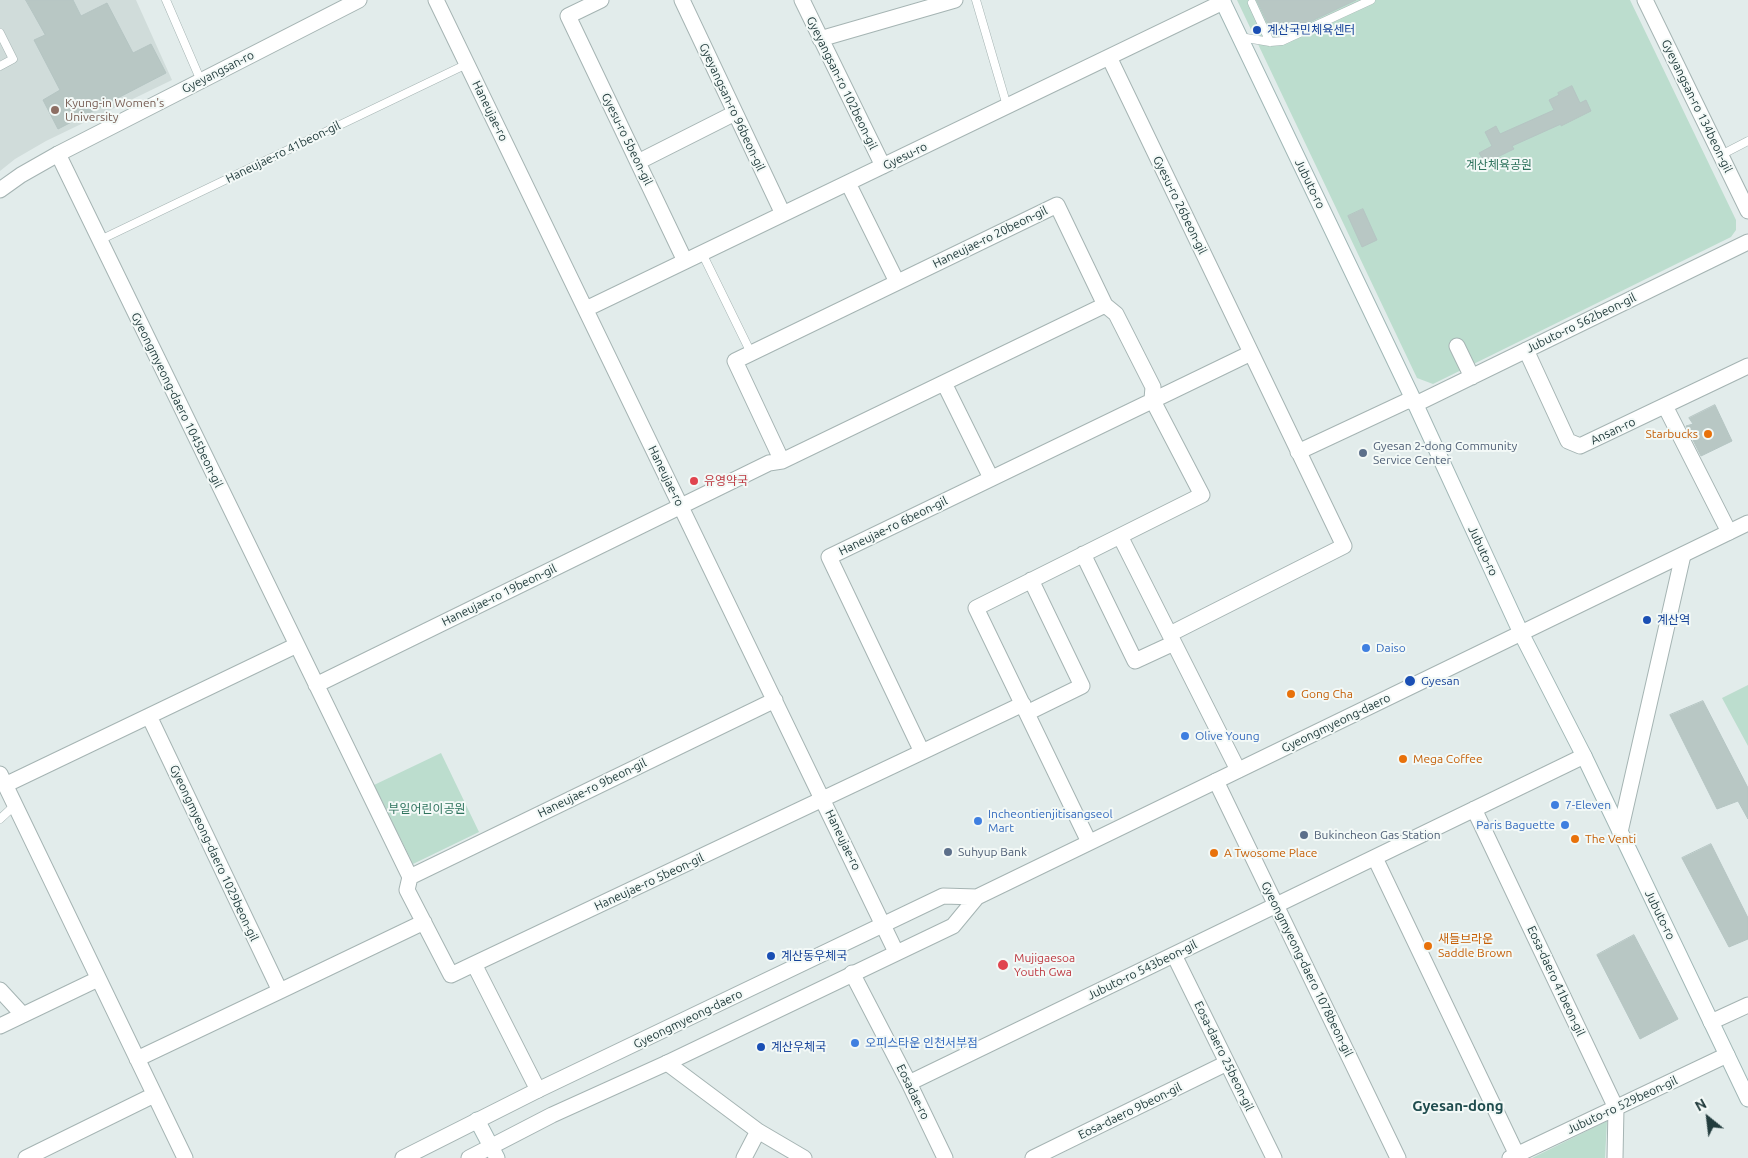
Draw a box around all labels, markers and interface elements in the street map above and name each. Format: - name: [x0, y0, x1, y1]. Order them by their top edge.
- street label: Gyeyangsan-ro 102beon-gil: [803, 14, 881, 152]
- place label: 계산국민체육센터: [1267, 23, 1355, 37]
- marker: 계산국민체육센터: [1251, 24, 1263, 36]
- street label: Gyeyangsan-ro 134beon-gil: [1658, 37, 1736, 175]
- street label: Gyeyangsan-ro 96beon-gil: [696, 41, 768, 173]
- street label: Gyeyangsan-ro: [179, 48, 257, 96]
- street label: Haneujae-ro: [469, 78, 511, 144]
- street label: Gyesu-ro 5beon-gil: [598, 91, 656, 187]
- place label: Kyung-in Women's University: [65, 96, 164, 124]
- marker: Kyung-in Women's University: [49, 104, 61, 116]
- street label: Haneujae-ro 41beon-gil: [223, 118, 343, 186]
- street label: Gyesu-ro: [881, 139, 929, 173]
- street label: Gyesu-ro 26beon-gil: [1150, 153, 1210, 257]
- street label: Jubuto-ro: [1292, 157, 1328, 211]
- park label: 계산체육공원: [1466, 158, 1532, 172]
- street label: Haneujae-ro 20beon-gil: [930, 203, 1050, 271]
- street label: Jubuto-ro 562beon-gil: [1524, 290, 1638, 356]
- street label: Gyeongmyeong-daero 1045beon-gil: [128, 310, 226, 490]
- street label: Ansan-ro: [1588, 414, 1638, 448]
- place label: Starbucks: [1646, 427, 1698, 441]
- marker: Starbucks: [1702, 428, 1714, 440]
- place label: Gyesan 2-dong Community Service Center: [1373, 439, 1517, 467]
- street label: Haneujae-ro: [645, 443, 687, 509]
- marker: Gyesan 2-dong Community Service Center: [1357, 447, 1369, 459]
- place label: 유영약국: [704, 474, 748, 488]
- marker: 유영약국: [688, 475, 700, 487]
- street label: Haneujae-ro 6beon-gil: [836, 493, 950, 559]
- street label: Jubuto-ro: [1465, 524, 1501, 578]
- street label: Haneujae-ro 19beon-gil: [439, 561, 559, 629]
- place label: 계산역: [1657, 613, 1690, 627]
- marker: 계산역: [1641, 614, 1653, 626]
- place label: Daiso: [1376, 641, 1406, 655]
- marker: Daiso: [1360, 642, 1372, 654]
- marker: Gyesan: [1403, 674, 1417, 688]
- place label: Gyesan: [1421, 674, 1459, 688]
- place label: Gong Cha: [1301, 687, 1353, 701]
- marker: Gong Cha: [1285, 688, 1297, 700]
- street label: Gyeongmyeong-daero: [1279, 690, 1393, 756]
- place label: Olive Young: [1195, 729, 1260, 743]
- marker: Olive Young: [1179, 730, 1191, 742]
- place label: Mega Coffee: [1413, 752, 1483, 766]
- marker: Mega Coffee: [1397, 753, 1409, 765]
- street label: Haneujae-ro 9beon-gil: [535, 755, 649, 821]
- street label: Gyeongmyeong-daero 1029beon-gil: [167, 762, 261, 944]
- place label: 7-Eleven: [1565, 798, 1611, 812]
- marker: 7-Eleven: [1549, 799, 1561, 811]
- park label: 부일어린이공원: [388, 802, 466, 816]
- street label: Haneujae-ro: [822, 807, 864, 873]
- place label: Incheontienjitisangseol Mart: [988, 807, 1113, 835]
- marker: Incheontienjitisangseol Mart: [972, 815, 984, 827]
- place label: Paris Baguette: [1476, 818, 1555, 832]
- marker: Paris Baguette: [1559, 819, 1571, 831]
- place label: Bukincheon Gas Station: [1314, 828, 1441, 842]
- marker: Bukincheon Gas Station: [1298, 829, 1310, 841]
- place label: The Venti: [1585, 832, 1636, 846]
- marker: The Venti: [1569, 833, 1581, 845]
- place label: Suhyup Bank: [958, 845, 1027, 859]
- marker: Suhyup Bank: [942, 846, 954, 858]
- place label: A Twosome Place: [1224, 846, 1317, 860]
- marker: A Twosome Place: [1208, 847, 1220, 859]
- street label: Haneujae-ro 5beon-gil: [592, 850, 706, 914]
- street label: Gyeongmyeong-daero 1078beon-gil: [1258, 879, 1356, 1059]
- street label: Jubuto-ro: [1642, 888, 1678, 942]
- street label: Eosa-daero 41beon-gil: [1524, 924, 1588, 1038]
- place label: 새들브라운 Saddle Brown: [1438, 932, 1512, 960]
- street label: Jubuto-ro 543beon-gil: [1085, 937, 1199, 1003]
- marker: 새들브라운 Saddle Brown: [1422, 940, 1434, 952]
- place label: 계산동우체국: [781, 949, 847, 963]
- marker: 계산동우체국: [765, 950, 777, 962]
- place label: Mujigaesoa Youth Gwa: [1014, 951, 1075, 979]
- marker: Mujigaesoa Youth Gwa: [996, 958, 1010, 972]
- street label: Gyeongmyeong-daero: [631, 986, 745, 1052]
- street label: Eosa-daero 25beon-gil: [1191, 999, 1257, 1113]
- place label: 오피스타운 인천서부점: [865, 1036, 978, 1050]
- marker: 오피스타운 인천서부점: [849, 1037, 861, 1049]
- place label: 계산우체국: [771, 1040, 826, 1054]
- marker: 계산우체국: [755, 1041, 767, 1053]
- street label: Eosadae-ro: [893, 1062, 933, 1122]
- street label: Jubuto-ro 529beon-gil: [1564, 1073, 1680, 1137]
- street label: Eosa-daero 9beon-gil: [1076, 1080, 1184, 1142]
- north arrow: [1683, 1093, 1733, 1143]
- text: N: [1692, 1095, 1709, 1114]
- district label: Gyesan-dong: [1412, 1097, 1504, 1115]

